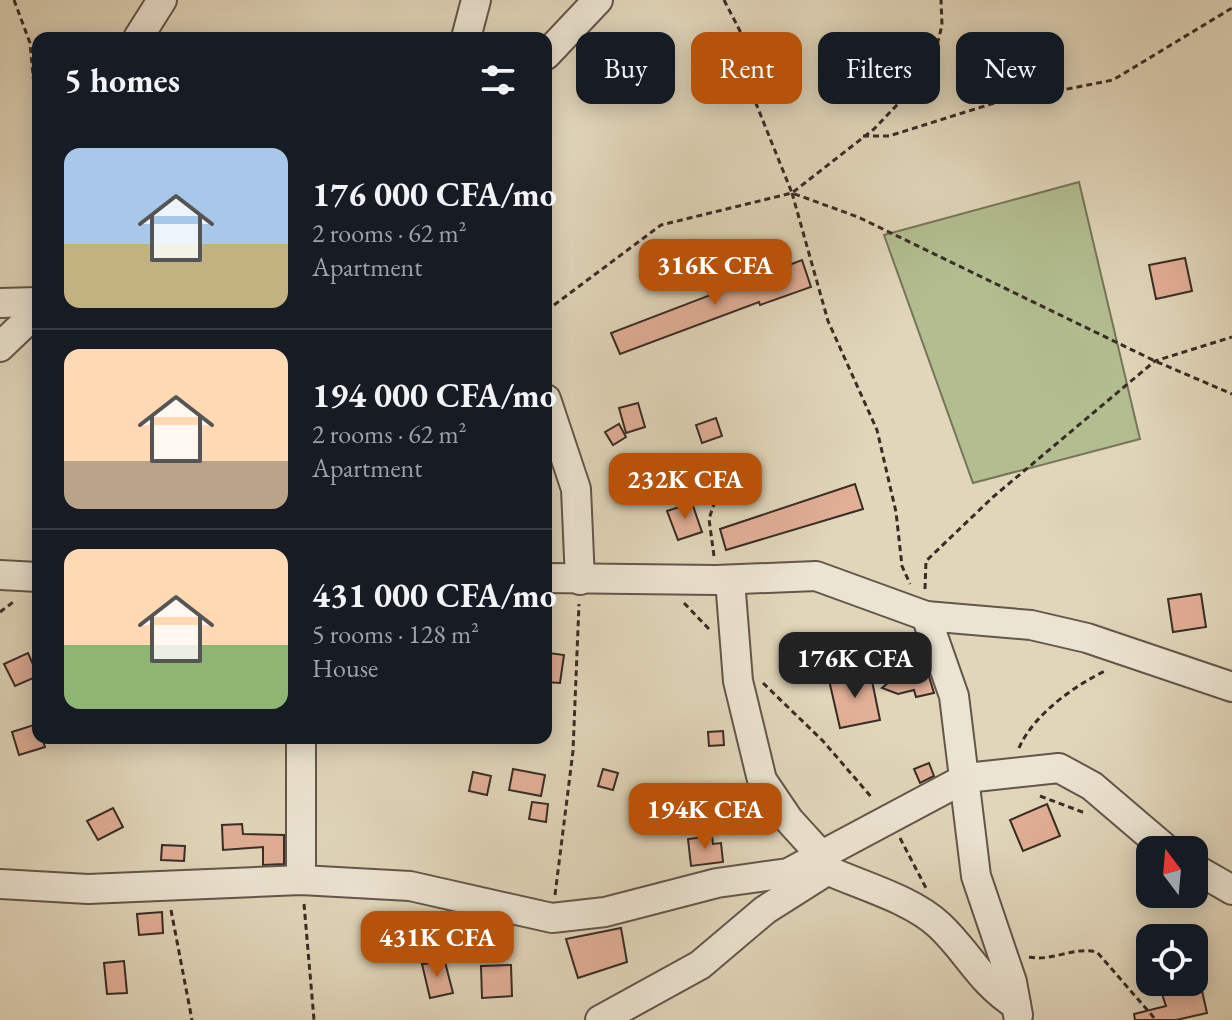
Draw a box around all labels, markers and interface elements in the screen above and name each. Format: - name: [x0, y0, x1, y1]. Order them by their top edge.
- chip: Buy: [576, 32, 675, 104]
- chip: Rent: [691, 32, 802, 104]
- chip: Filters: [818, 32, 940, 104]
- chip: New: [956, 32, 1064, 104]
- text: 5 homes: [64, 58, 180, 102]
- icon: filters: [476, 58, 520, 102]
- text: 176 000 CFA/mo: [312, 172, 557, 216]
- icon: home: [128, 180, 224, 276]
- text: 2 rooms · 62 m²: [312, 216, 467, 250]
- pin: 316K CFA: [632, 239, 798, 307]
- text: 316K CFA: [657, 248, 773, 282]
- text: Apartment: [312, 250, 422, 284]
- text: 194 000 CFA/mo: [312, 373, 557, 417]
- icon: home: [128, 381, 224, 477]
- text: 2 rooms · 62 m²: [312, 417, 467, 451]
- text: Apartment: [312, 451, 422, 485]
- pin: 232K CFA: [602, 453, 768, 521]
- text: 232K CFA: [627, 462, 743, 496]
- text: 431 000 CFA/mo: [312, 573, 557, 617]
- icon: home: [128, 581, 224, 677]
- text: 5 rooms · 128 m²: [312, 617, 479, 651]
- pin: 176K CFA: [772, 632, 938, 700]
- text: 176K CFA: [797, 641, 913, 675]
- text: House: [312, 651, 378, 685]
- pin: 194K CFA: [622, 783, 788, 851]
- text: 194K CFA: [647, 792, 763, 826]
- north arrow: [1136, 836, 1208, 908]
- map controls: [1136, 836, 1208, 996]
- pin: 431K CFA: [354, 911, 520, 979]
- text: 431K CFA: [379, 920, 495, 954]
- button: locate: [1136, 924, 1208, 996]

